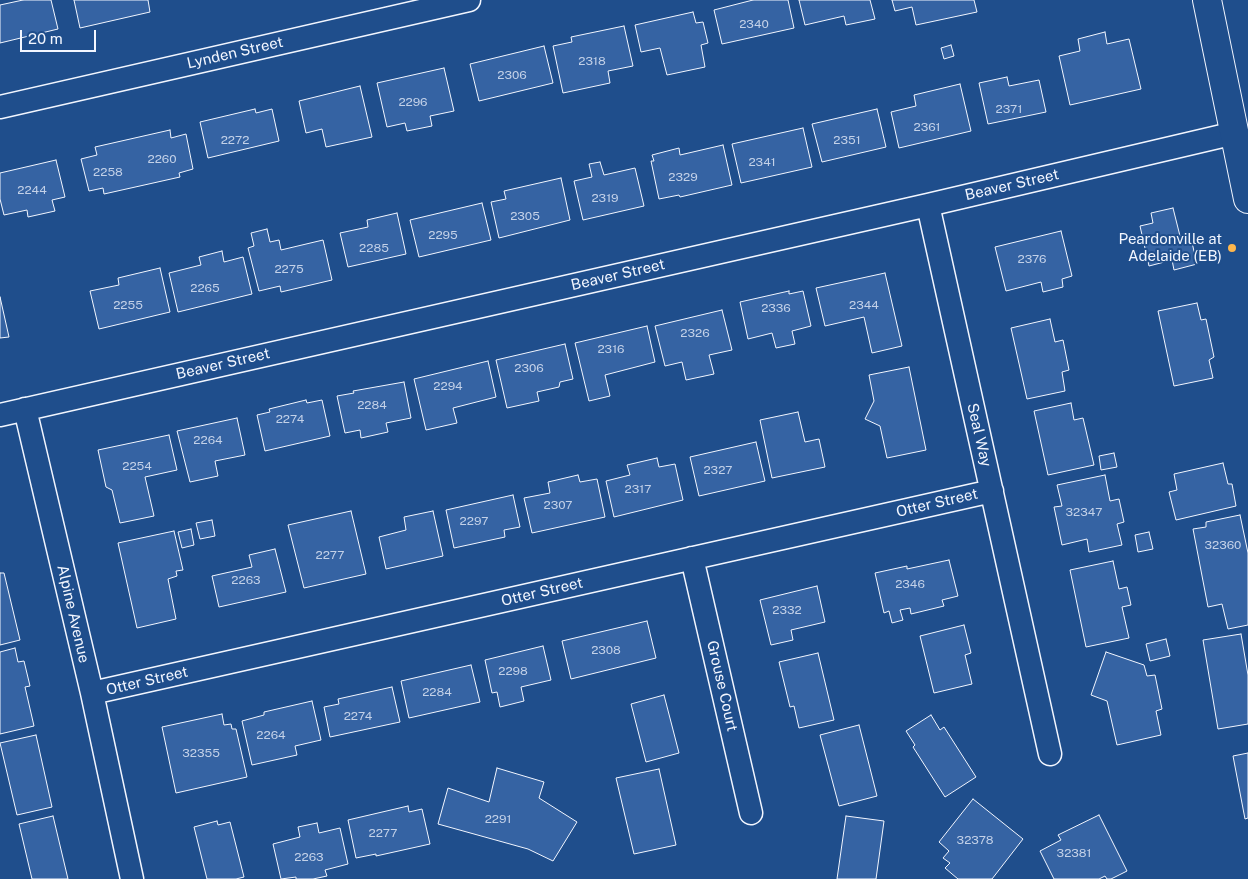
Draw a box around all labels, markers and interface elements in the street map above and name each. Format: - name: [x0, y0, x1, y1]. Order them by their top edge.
- house number: 2340: [739, 17, 769, 31]
- scale bar: [22, 20, 99, 52]
- text: 20 m: [28, 30, 63, 47]
- street label: Lynden Street: [185, 33, 285, 73]
- house number: 2318: [578, 54, 606, 68]
- house number: 2306: [497, 68, 527, 82]
- house number: 2296: [398, 95, 428, 109]
- house number: 2371: [996, 102, 1022, 116]
- house number: 2361: [914, 120, 940, 134]
- house number: 2272: [221, 133, 249, 147]
- house number: 2351: [833, 133, 861, 147]
- house number: 2260: [147, 152, 177, 166]
- house number: 2341: [748, 155, 776, 169]
- house number: 2258: [93, 165, 123, 179]
- street label: Beaver Street: [963, 165, 1061, 205]
- house number: 2329: [668, 170, 698, 184]
- house number: 2244: [17, 183, 47, 197]
- house number: 2319: [591, 191, 619, 205]
- house number: 2305: [510, 209, 540, 223]
- house number: 2295: [428, 228, 458, 242]
- place label: Peardonville at Adelaide (EB): [1118, 230, 1222, 265]
- house number: 2285: [359, 241, 389, 255]
- marker: Peardonville at Adelaide (EB): [1226, 242, 1238, 254]
- house number: 2376: [1018, 252, 1046, 266]
- street label: Beaver Street: [569, 255, 667, 295]
- house number: 2275: [274, 262, 304, 276]
- house number: 2265: [190, 281, 220, 295]
- house number: 2255: [113, 298, 143, 312]
- house number: 2344: [849, 298, 879, 312]
- house number: 2336: [761, 301, 791, 315]
- house number: 2326: [680, 326, 710, 340]
- house number: 2316: [597, 342, 625, 356]
- street label: Beaver Street: [174, 344, 272, 384]
- house number: 2306: [514, 361, 544, 375]
- house number: 2294: [433, 379, 463, 393]
- house number: 2284: [357, 398, 387, 412]
- street label: Seal Way: [963, 401, 995, 469]
- house number: 2274: [276, 412, 304, 426]
- house number: 2264: [193, 433, 223, 447]
- house number: 2254: [122, 459, 152, 473]
- house number: 2327: [703, 463, 733, 477]
- house number: 2317: [625, 482, 651, 496]
- street label: Otter Street: [894, 485, 980, 521]
- house number: 2307: [544, 498, 572, 512]
- house number: 32347: [1066, 505, 1102, 519]
- house number: 2297: [460, 514, 488, 528]
- house number: 32360: [1205, 538, 1241, 552]
- house number: 2277: [316, 548, 344, 562]
- street label: Alpine Avenue: [53, 563, 93, 665]
- house number: 2263: [231, 573, 261, 587]
- street label: Otter Street: [499, 574, 585, 610]
- house number: 2346: [895, 577, 925, 591]
- house number: 2332: [772, 603, 802, 617]
- street label: Grouse Court: [703, 639, 741, 733]
- house number: 2308: [591, 643, 621, 657]
- street label: Otter Street: [104, 663, 190, 699]
- house number: 2298: [498, 664, 528, 678]
- house number: 2284: [422, 685, 452, 699]
- house number: 2274: [344, 709, 372, 723]
- house number: 2264: [256, 728, 286, 742]
- house number: 32355: [182, 746, 220, 760]
- house number: 2291: [485, 812, 511, 826]
- house number: 2277: [369, 826, 397, 840]
- house number: 32378: [957, 833, 993, 847]
- house number: 32381: [1057, 846, 1091, 860]
- house number: 2263: [294, 850, 324, 864]

